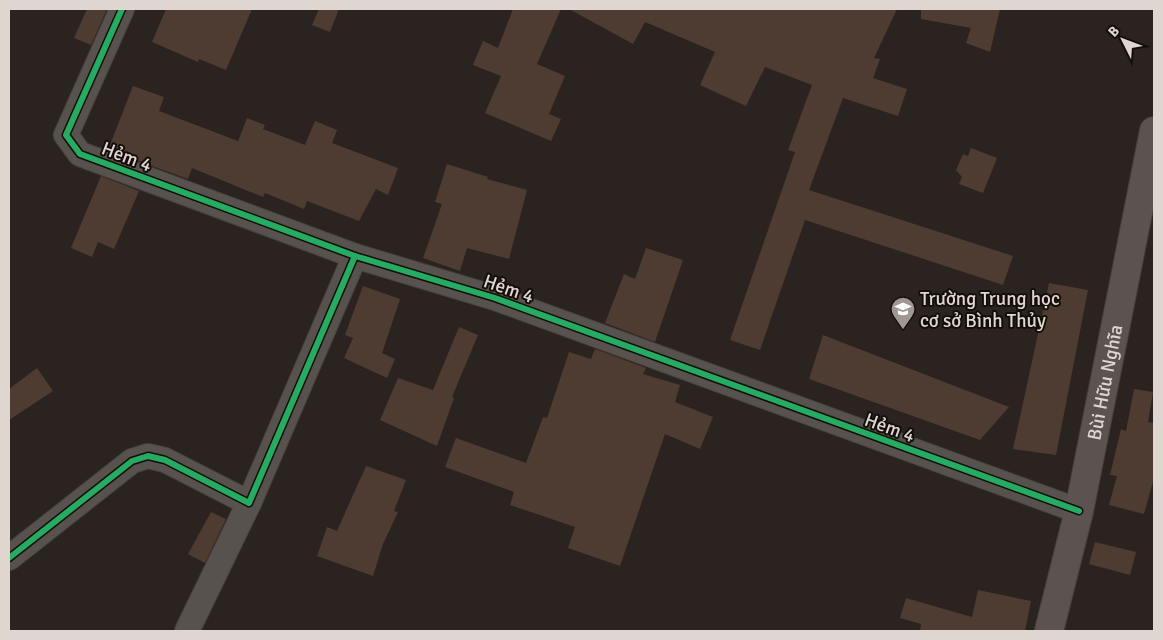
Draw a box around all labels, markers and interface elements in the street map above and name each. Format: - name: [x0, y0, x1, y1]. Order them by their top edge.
- north arrow: [1098, 15, 1148, 65]
- text: B: [1105, 22, 1123, 41]
- street label: Hẻm 4: [98, 136, 155, 177]
- street label: Hẻm 4: [480, 269, 537, 309]
- place label: Trường Trung học cơ sở Bình Thủy: [920, 287, 1060, 333]
- school or university icon: Trường Trung học cơ sở Bình Thủy: [890, 296, 916, 330]
- street label: Bùi Hữu Nghĩa: [1082, 322, 1129, 442]
- street label: Hẻm 4: [861, 408, 918, 448]

